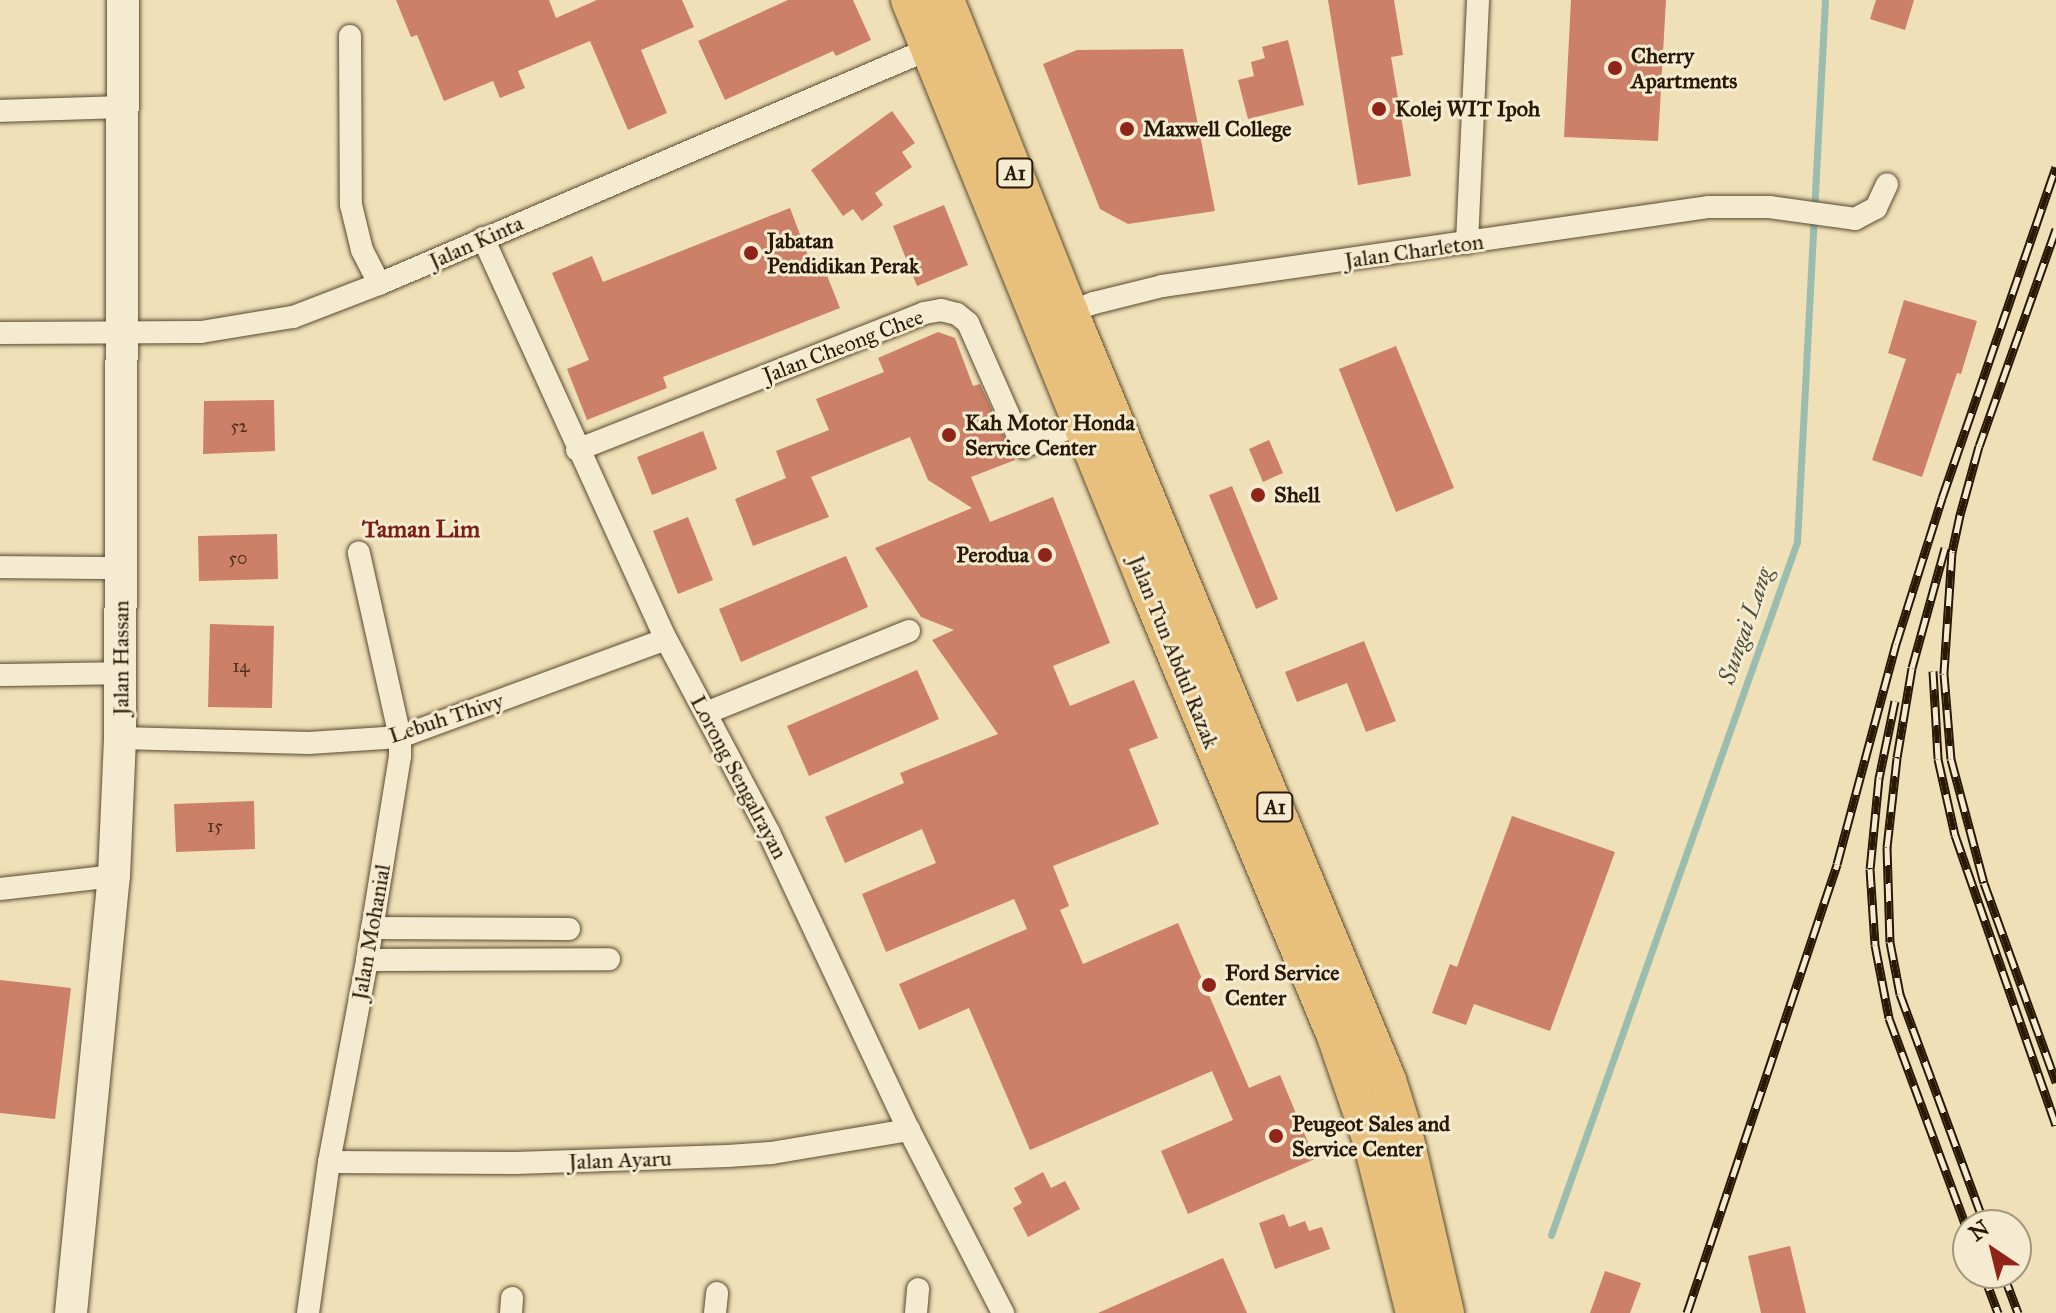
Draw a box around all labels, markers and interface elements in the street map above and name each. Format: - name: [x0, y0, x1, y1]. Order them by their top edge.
- place label: Cherry Apartments: [1631, 42, 1737, 94]
- marker: Cherry Apartments: [1606, 59, 1624, 77]
- place label: Kolej WIT Ipoh: [1395, 96, 1540, 122]
- marker: Kolej WIT Ipoh: [1370, 100, 1388, 118]
- place label: Maxwell College: [1143, 116, 1291, 142]
- marker: Maxwell College: [1118, 120, 1136, 138]
- road number: A1: [995, 157, 1035, 189]
- street label: Jalan Kinta: [425, 210, 527, 274]
- place label: Jabatan Pendidikan Perak: [767, 227, 919, 278]
- street label: Jalan Charleton: [1343, 228, 1485, 274]
- marker: Jabatan Pendidikan Perak: [742, 244, 760, 262]
- street label: Jalan Cheong Chee: [759, 303, 927, 389]
- place label: Kah Motor Honda Service Center: [965, 409, 1135, 460]
- house number: 52: [230, 415, 248, 437]
- marker: Kah Motor Honda Service Center: [940, 426, 958, 444]
- place label: Shell: [1274, 482, 1320, 508]
- marker: Shell: [1249, 486, 1267, 504]
- district label: Taman Lim: [362, 516, 480, 544]
- place label: Perodua: [956, 542, 1029, 568]
- marker: Perodua: [1036, 546, 1054, 564]
- house number: 50: [229, 547, 247, 569]
- street label: Jalan Tun Abdul Razak: [1123, 552, 1225, 752]
- water label: Sungai Lang: [1713, 564, 1779, 688]
- street label: Jalan Hassan: [108, 600, 134, 716]
- house number: 14: [232, 655, 250, 677]
- street label: Lebuh Thivy: [385, 687, 507, 749]
- street label: Lorong Sengalrayan: [685, 691, 793, 863]
- road number: A1: [1255, 791, 1295, 823]
- house number: 15: [207, 815, 223, 837]
- street label: Jalan Mohanial: [346, 862, 396, 1002]
- place label: Ford Service Center: [1225, 959, 1339, 1010]
- marker: Ford Service Center: [1200, 976, 1218, 994]
- place label: Peugeot Sales and Service Center: [1292, 1110, 1450, 1162]
- marker: Peugeot Sales and Service Center: [1267, 1127, 1285, 1145]
- street label: Jalan Ayaru: [568, 1145, 672, 1175]
- north arrow: [1952, 1209, 2032, 1289]
- text: N: [1964, 1214, 1994, 1247]

